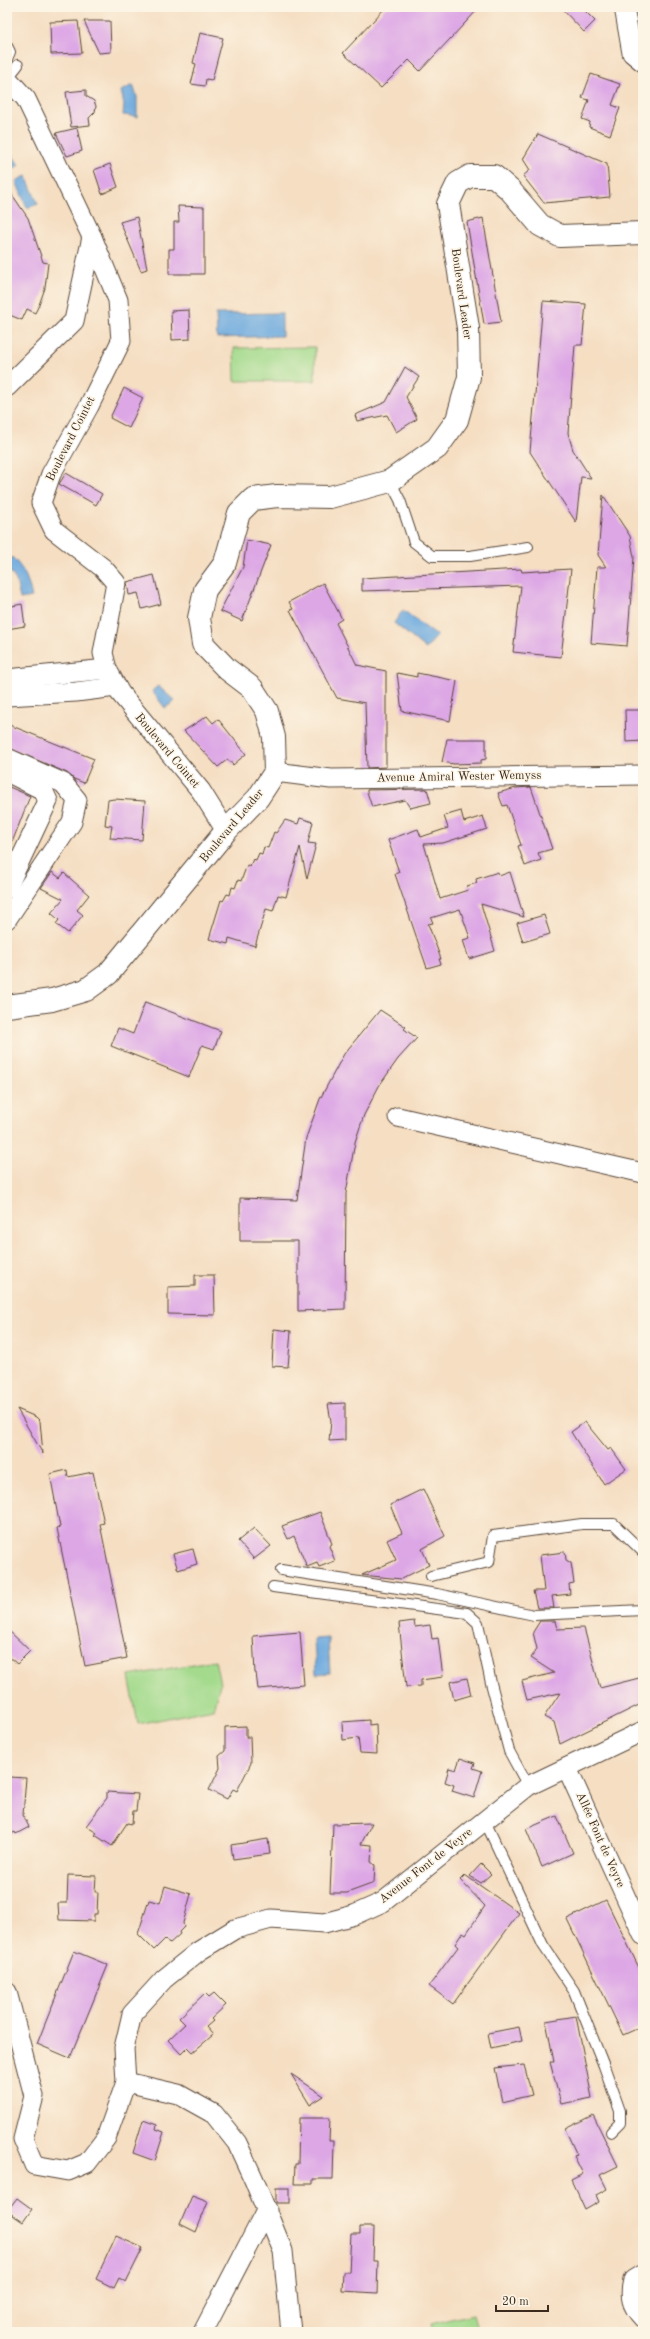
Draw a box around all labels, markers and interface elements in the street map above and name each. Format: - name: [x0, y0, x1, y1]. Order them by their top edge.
- street label: Boulevard Leader: [449, 248, 473, 340]
- street label: Boulevard Cointet: [44, 395, 98, 483]
- street label: Boulevard Cointet: [132, 711, 202, 791]
- street label: Avenue Amiral Wester Wemyss: [377, 770, 541, 784]
- street label: Boulevard Leader: [198, 787, 266, 865]
- street label: Allée Font de Veyre: [574, 1791, 627, 1890]
- street label: Avenue Font de Veyre: [377, 1826, 475, 1906]
- scale bar: [496, 2287, 548, 2313]
- text: 20 m: [502, 2296, 529, 2308]

